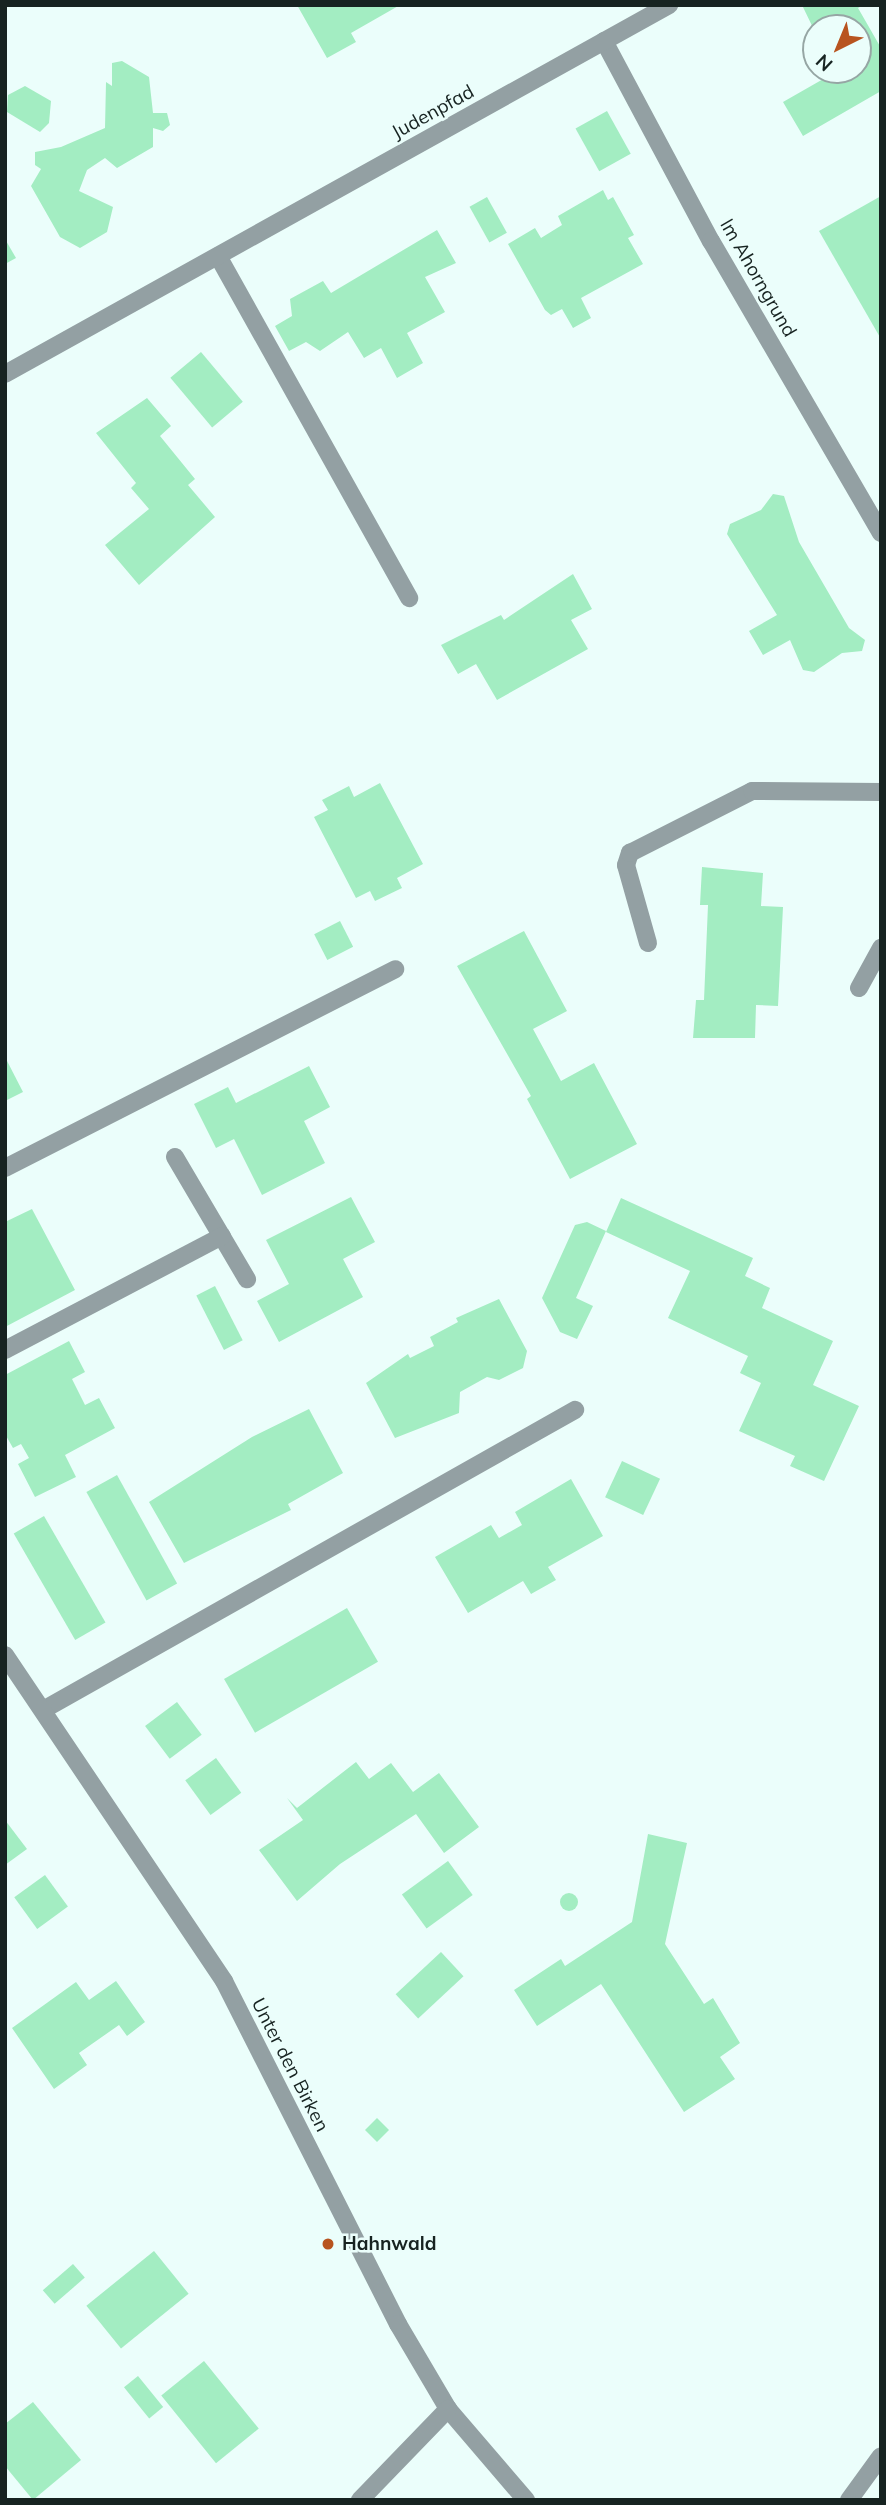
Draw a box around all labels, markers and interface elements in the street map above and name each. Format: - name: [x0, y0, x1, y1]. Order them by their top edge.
- north arrow: [802, 14, 872, 84]
- text: N: [811, 49, 837, 77]
- street label: Judenpfad: [388, 80, 478, 144]
- street label: Im Ahorngrund: [715, 215, 801, 341]
- street label: Unter den Birken: [246, 1994, 334, 2136]
- place label: Hahnwald: [342, 2233, 436, 2255]
- marker: Hahnwald: [320, 2236, 336, 2252]

